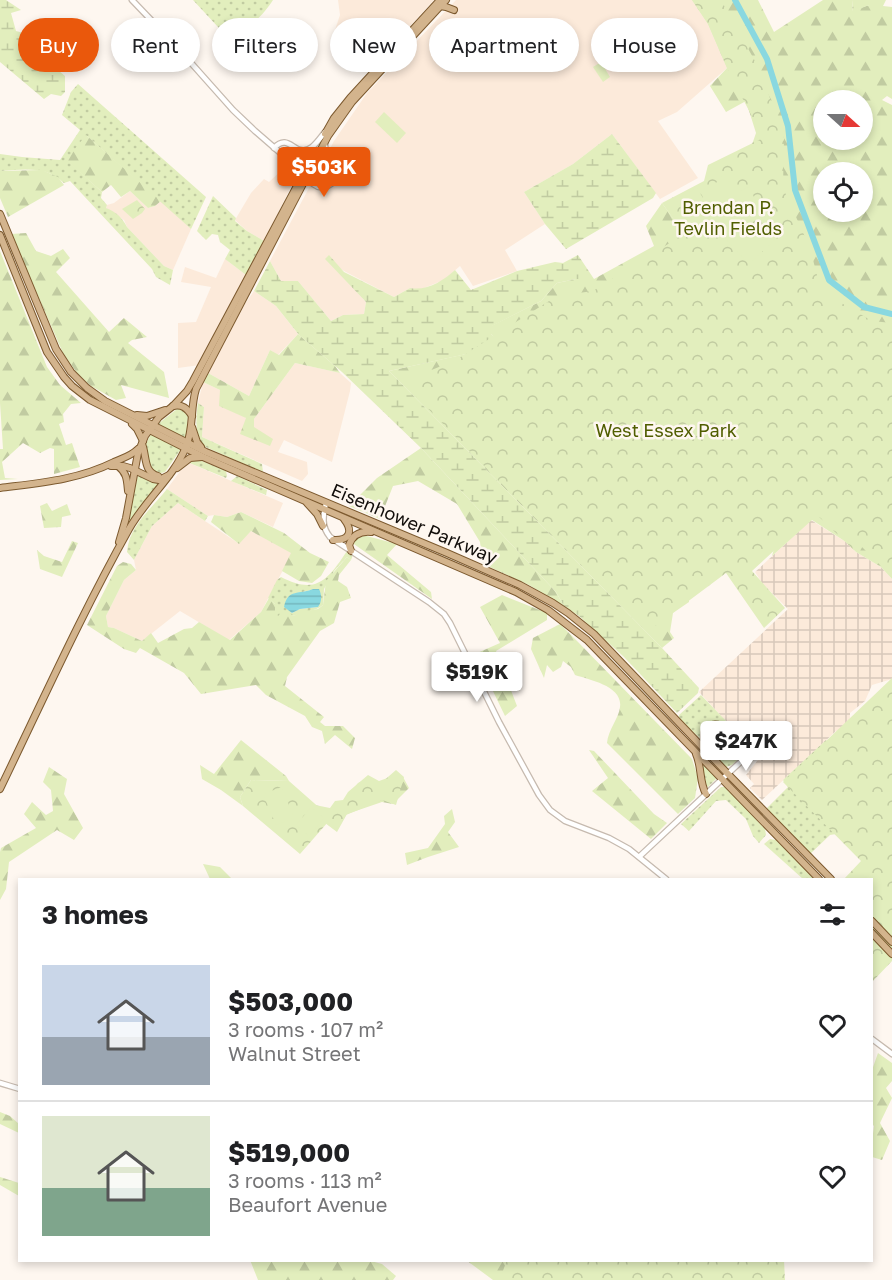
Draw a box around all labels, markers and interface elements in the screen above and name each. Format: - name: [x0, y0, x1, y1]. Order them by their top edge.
- chip: Buy: [18, 18, 99, 72]
- chip: Rent: [111, 18, 200, 72]
- chip: Filters: [212, 18, 318, 72]
- chip: New: [330, 18, 417, 72]
- chip: Apartment: [429, 18, 579, 72]
- chip: House: [591, 18, 698, 72]
- north arrow: [813, 90, 873, 150]
- map controls: [813, 90, 873, 222]
- pin: $503K: [282, 147, 366, 198]
- text: $503K: [291, 154, 357, 178]
- button: locate: [813, 162, 873, 222]
- park label: Brendan P. Tevlin Fields: [674, 196, 782, 239]
- park label: West Essex Park: [595, 419, 737, 441]
- street label: Eisenhower Parkway: [328, 478, 501, 568]
- pin: $519K: [435, 652, 519, 703]
- text: $519K: [445, 659, 509, 683]
- pin: $247K: [704, 721, 788, 772]
- text: $247K: [714, 728, 778, 752]
- icon: filters: [816, 898, 849, 931]
- text: 3 homes: [42, 899, 148, 930]
- text: $503,000: [228, 986, 353, 1017]
- icon: home: [90, 989, 162, 1061]
- icon: heart: [816, 1009, 849, 1042]
- text: 3 rooms · 107 m²: [228, 1017, 383, 1041]
- text: Walnut Street: [228, 1041, 361, 1065]
- text: $519,000: [228, 1137, 350, 1168]
- icon: home: [90, 1140, 162, 1212]
- icon: heart: [816, 1160, 849, 1193]
- text: 3 rooms · 113 m²: [228, 1168, 382, 1192]
- text: Beaufort Avenue: [228, 1192, 387, 1216]

